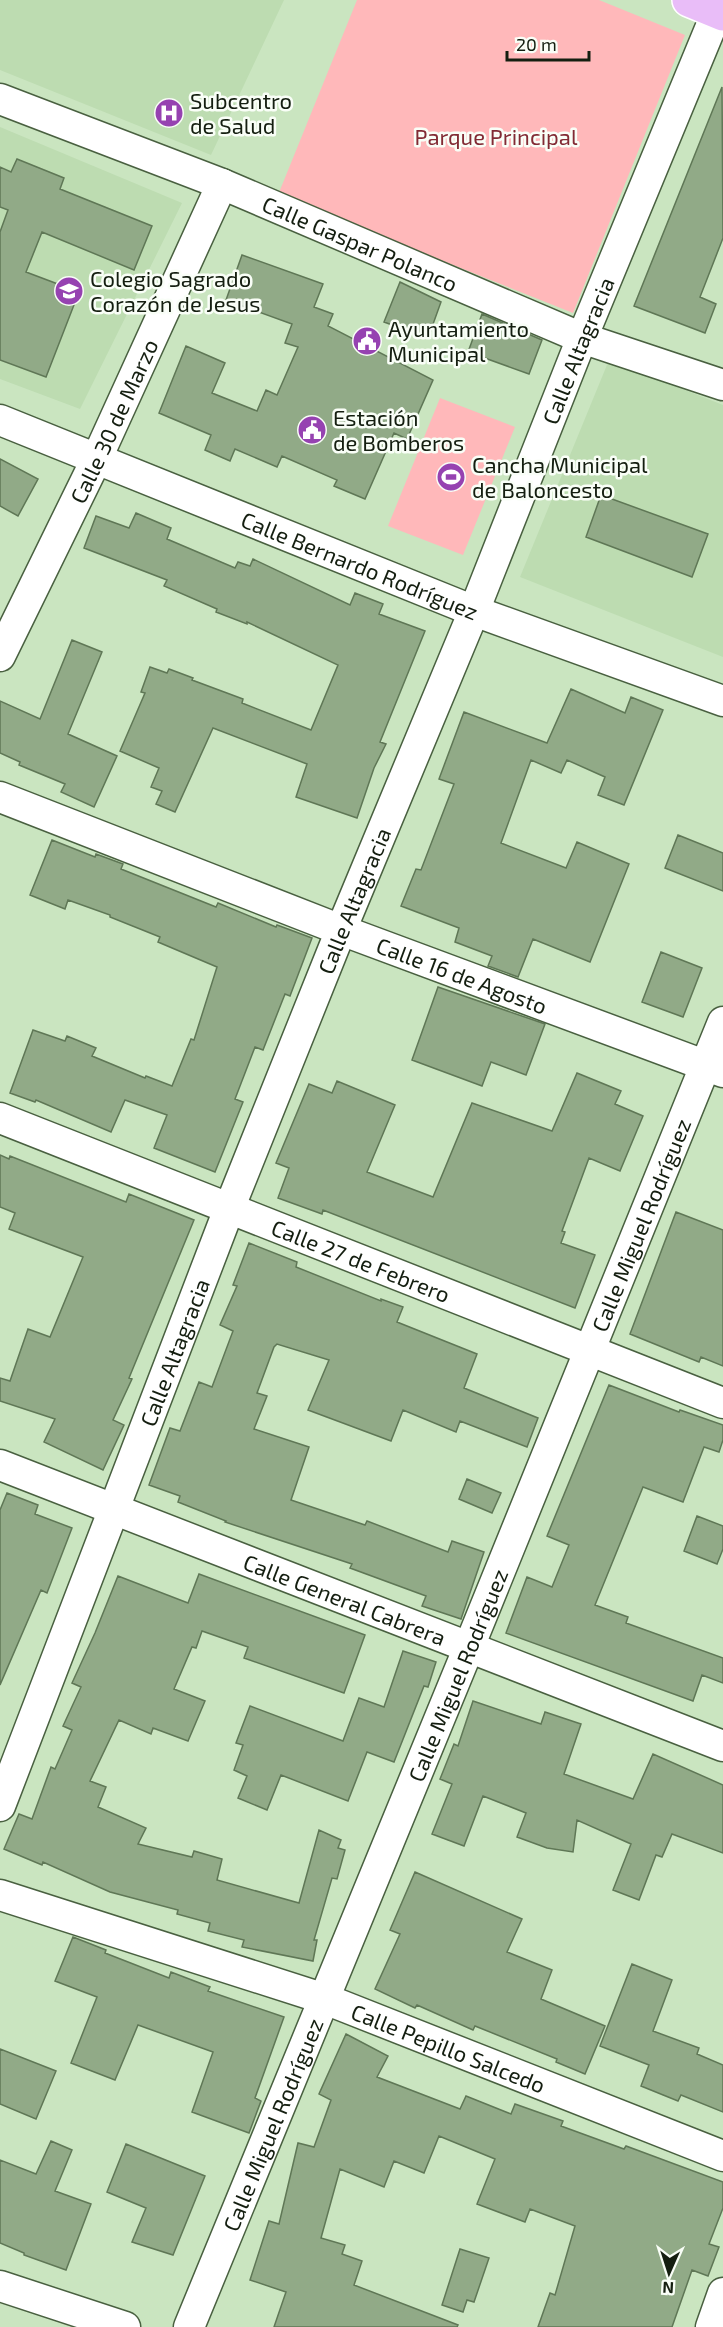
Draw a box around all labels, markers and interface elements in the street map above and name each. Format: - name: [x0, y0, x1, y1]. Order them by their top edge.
- scale bar: [507, 24, 590, 62]
- text: 20 m: [516, 33, 557, 55]
- place label: Subcentro de Salud: [190, 87, 292, 138]
- hospital icon: Subcentro de Salud: [153, 97, 185, 129]
- park label: Parque Principal: [415, 123, 578, 149]
- street label: Calle Gaspar Polanco: [259, 190, 462, 296]
- place label: Colegio Sagrado Corazón de Jesus: [90, 265, 260, 316]
- street label: Calle Altagracia: [536, 273, 619, 428]
- school or university icon: Colegio Sagrado Corazón de Jesus: [53, 275, 85, 307]
- place label: Ayuntamiento Municipal: [388, 315, 529, 366]
- public building icon: Ayuntamiento Municipal: [351, 325, 383, 357]
- street label: Calle 30 de Marzo: [64, 335, 163, 507]
- place label: Estación de Bomberos: [333, 404, 464, 455]
- public building icon: Estación de Bomberos: [296, 414, 328, 446]
- place label: Cancha Municipal de Baloncesto: [472, 451, 648, 502]
- sports icon: Cancha Municipal de Baloncesto: [435, 461, 467, 493]
- street label: Calle Bernardo Rodríguez: [238, 506, 482, 624]
- street label: Calle Altagracia: [312, 824, 395, 978]
- street label: Calle 16 de Agosto: [373, 931, 551, 1018]
- street label: Calle Miguel Rodríguez: [586, 1115, 695, 1335]
- street label: Calle 27 de Febrero: [268, 1213, 454, 1307]
- street label: Calle Altagracia: [134, 1275, 214, 1430]
- street label: Calle General Cabrera: [240, 1548, 450, 1650]
- street label: Calle Miguel Rodríguez: [402, 1565, 512, 1785]
- street label: Calle Pepillo Salcedo: [348, 1998, 549, 2098]
- street label: Calle Miguel Rodríguez: [217, 2014, 328, 2235]
- north arrow: [639, 2243, 699, 2303]
- text: N: [662, 2279, 674, 2298]

